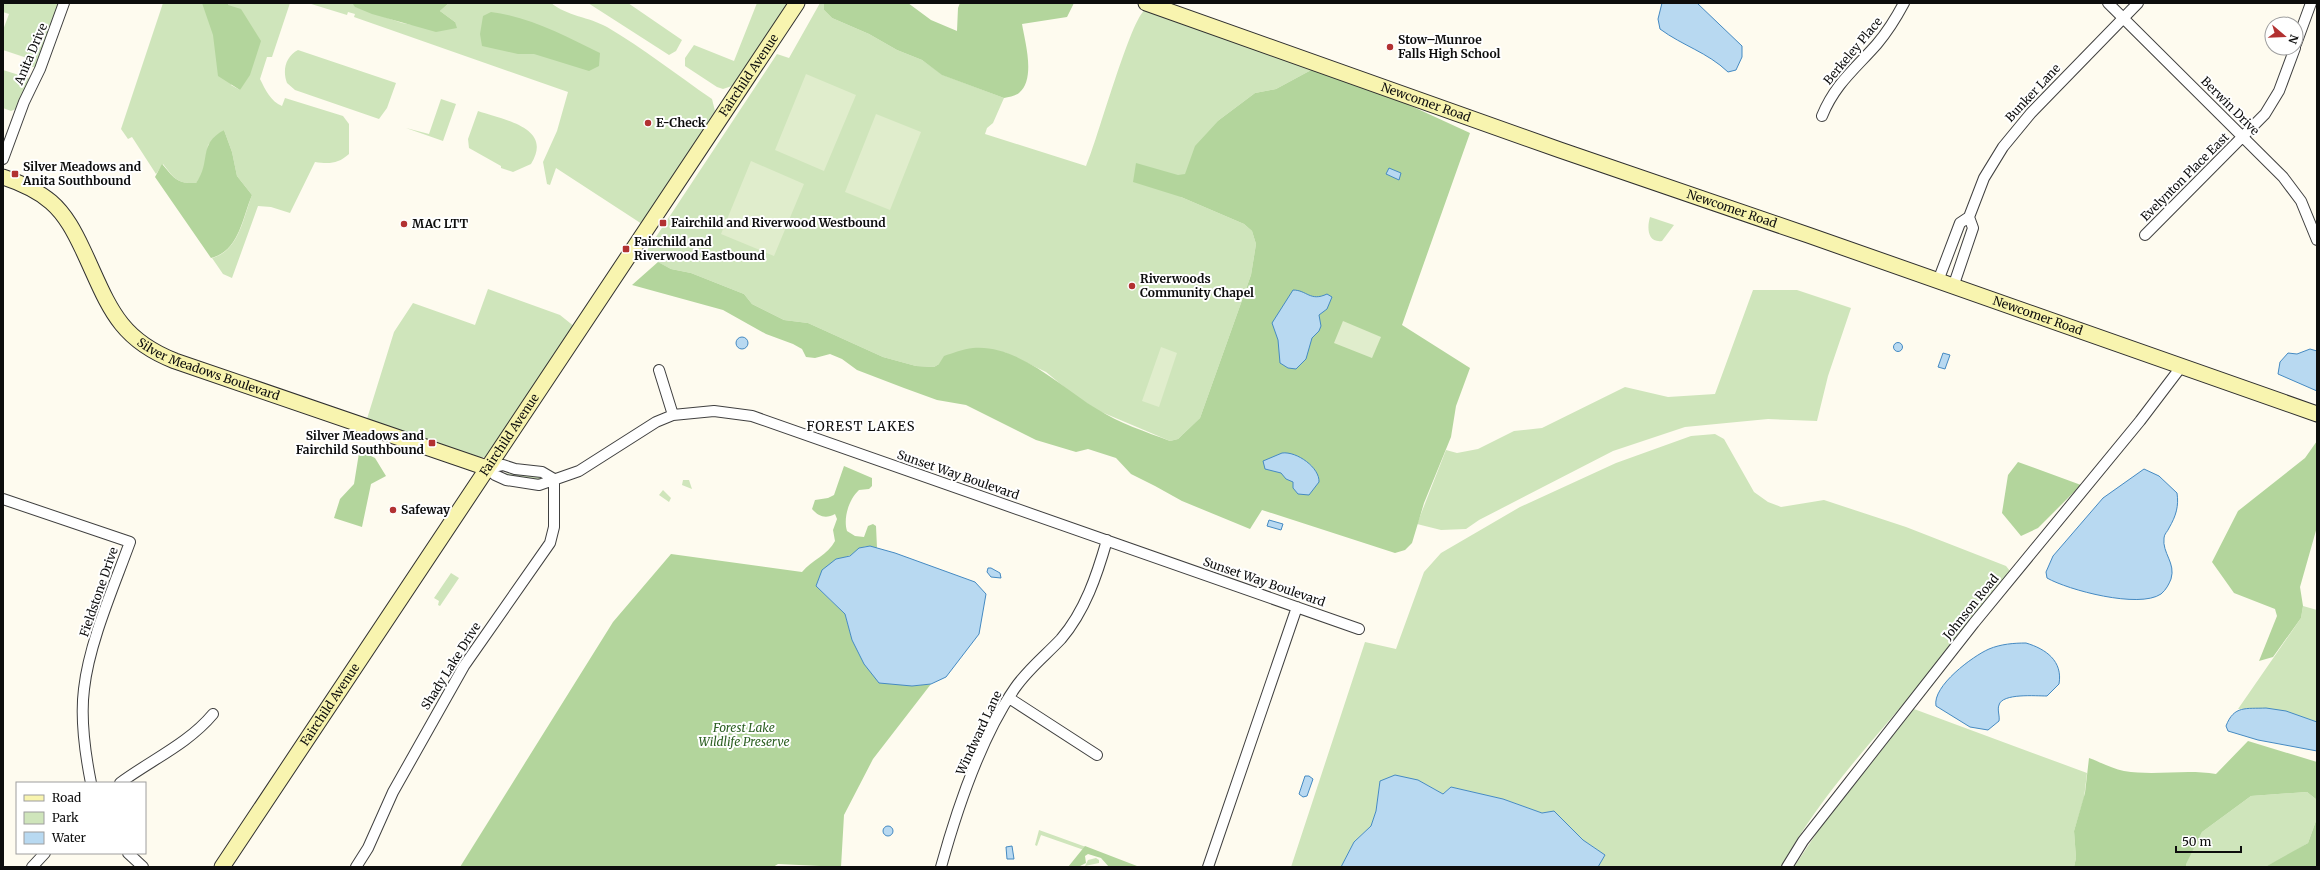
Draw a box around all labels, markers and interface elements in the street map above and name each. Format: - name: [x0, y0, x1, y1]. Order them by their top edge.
- street label: Berkeley Place: [1820, 14, 1885, 87]
- north arrow: [2264, 16, 2304, 56]
- street label: Anita Drive: [10, 21, 50, 88]
- street label: Fairchild Avenue: [716, 31, 781, 119]
- place label: Stow–Munroe Falls High School: [1398, 32, 1500, 61]
- text: N: [2285, 33, 2301, 46]
- marker: Stow–Munroe Falls High School: [1385, 42, 1395, 52]
- street label: Bunker Lane: [2002, 61, 2063, 125]
- street label: Berwin Drive: [2198, 73, 2263, 138]
- street label: Newcomer Road: [1379, 79, 1473, 125]
- place label: E-Check: [656, 115, 706, 130]
- marker: E-Check: [643, 118, 653, 128]
- street label: Evelynton Place East: [2137, 129, 2232, 224]
- place label: Silver Meadows and Anita Southbound: [22, 159, 142, 188]
- marker: Silver Meadows and Anita Southbound: [10, 169, 20, 179]
- street label: Newcomer Road: [1685, 186, 1779, 231]
- place label: Fairchild and Riverwood Westbound: [671, 215, 886, 230]
- place label: MAC LTT: [412, 216, 469, 231]
- marker: Fairchild and Riverwood Westbound: [658, 218, 668, 228]
- marker: MAC LTT: [399, 219, 409, 229]
- place label: Fairchild and Riverwood Eastbound: [634, 234, 766, 263]
- marker: Fairchild and Riverwood Eastbound: [621, 244, 631, 254]
- place label: Riverwoods Community Chapel: [1140, 271, 1254, 300]
- marker: Riverwoods Community Chapel: [1127, 281, 1137, 291]
- street label: Newcomer Road: [1991, 293, 2085, 338]
- street label: Silver Meadows Boulevard: [134, 334, 282, 403]
- street label: Fairchild Avenue: [476, 391, 542, 479]
- district label: FOREST LAKES: [806, 418, 916, 435]
- place label: Silver Meadows and Fairchild Southbound: [296, 428, 425, 457]
- marker: Silver Meadows and Fairchild Southbound: [427, 438, 437, 448]
- street label: Sunset Way Boulevard: [895, 447, 1021, 502]
- place label: Safeway: [401, 502, 451, 517]
- marker: Safeway: [388, 505, 398, 515]
- street label: Fieldstone Drive: [76, 545, 121, 639]
- street label: Sunset Way Boulevard: [1201, 554, 1327, 609]
- street label: Johnson Road: [1939, 571, 2002, 643]
- street label: Shady Lake Drive: [418, 619, 484, 712]
- street label: Fairchild Avenue: [297, 660, 362, 748]
- street label: Windward Lane: [952, 688, 1005, 778]
- park label: Forest Lake Wildlife Preserve: [698, 720, 790, 749]
- legend: [16, 782, 146, 854]
- text: Road: [52, 790, 81, 805]
- text: Park: [52, 810, 79, 825]
- scale bar: [2176, 828, 2241, 854]
- text: Water: [51, 830, 87, 845]
- text: 50 m: [2182, 834, 2211, 849]

